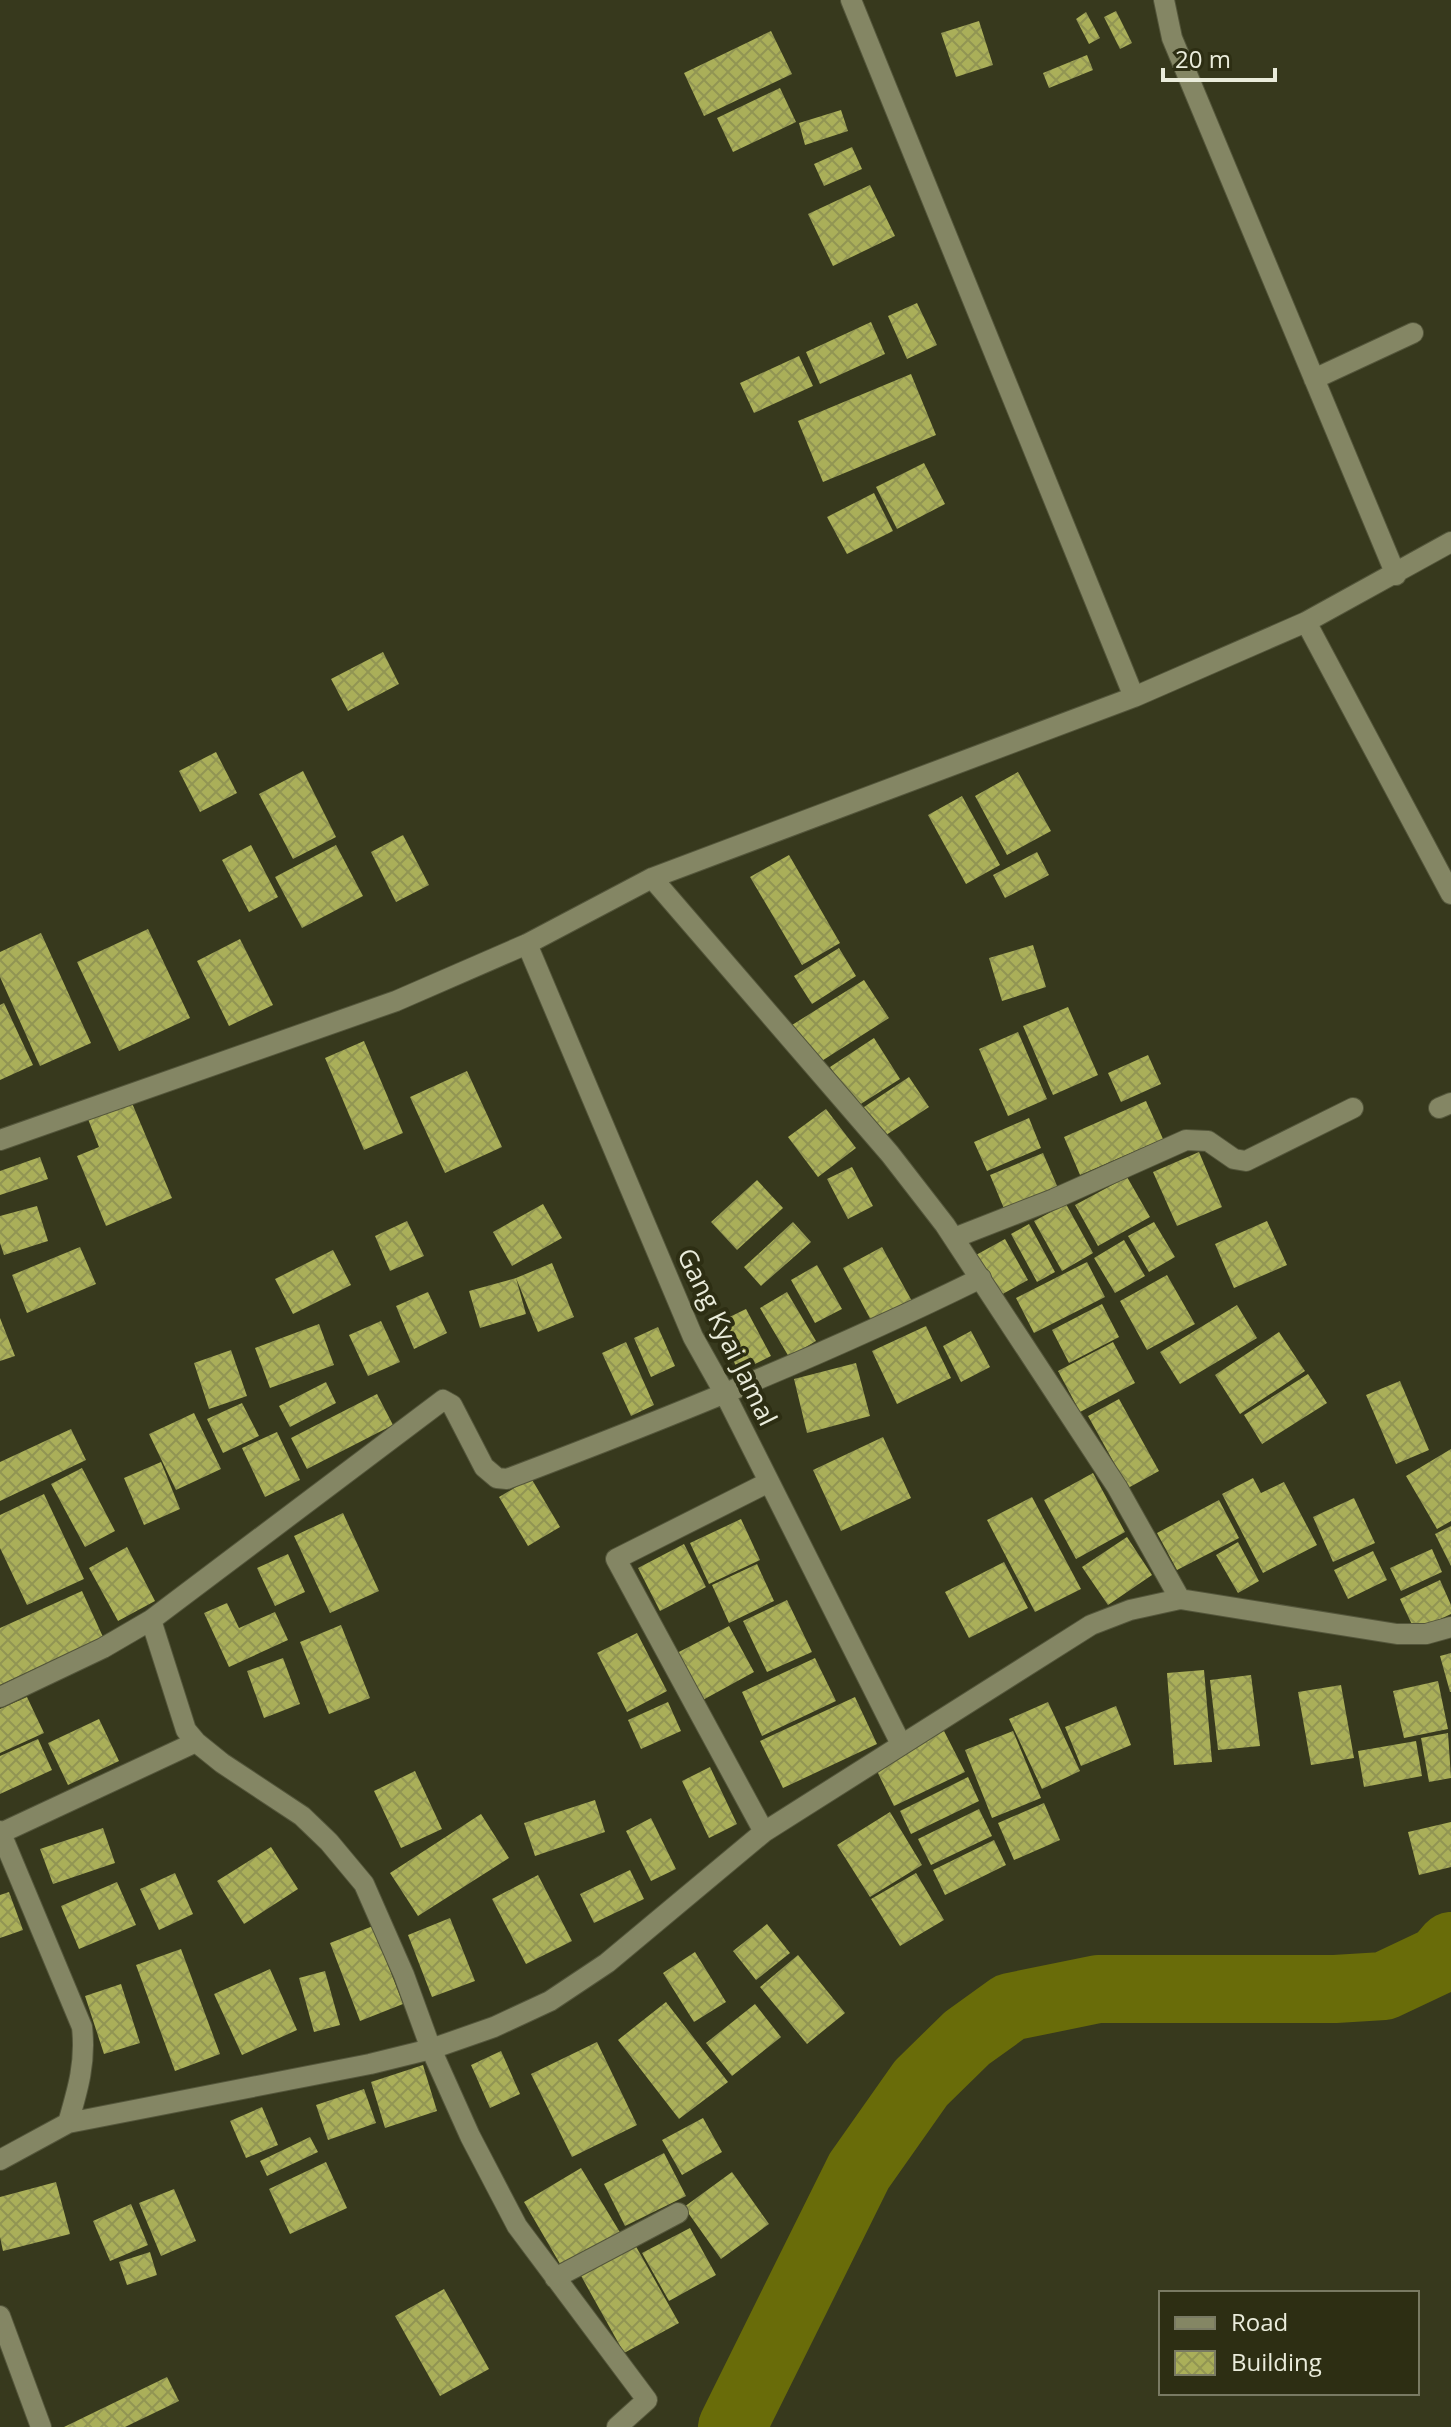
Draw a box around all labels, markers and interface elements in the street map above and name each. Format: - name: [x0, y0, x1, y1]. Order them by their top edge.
- scale bar: [1163, 32, 1275, 82]
- text: 20 m: [1175, 42, 1231, 75]
- street label: Gang Kyai Jamal: [669, 1242, 786, 1431]
- legend: [1159, 2291, 1419, 2395]
- text: Road: [1231, 2305, 1288, 2338]
- text: Building: [1231, 2345, 1322, 2378]

